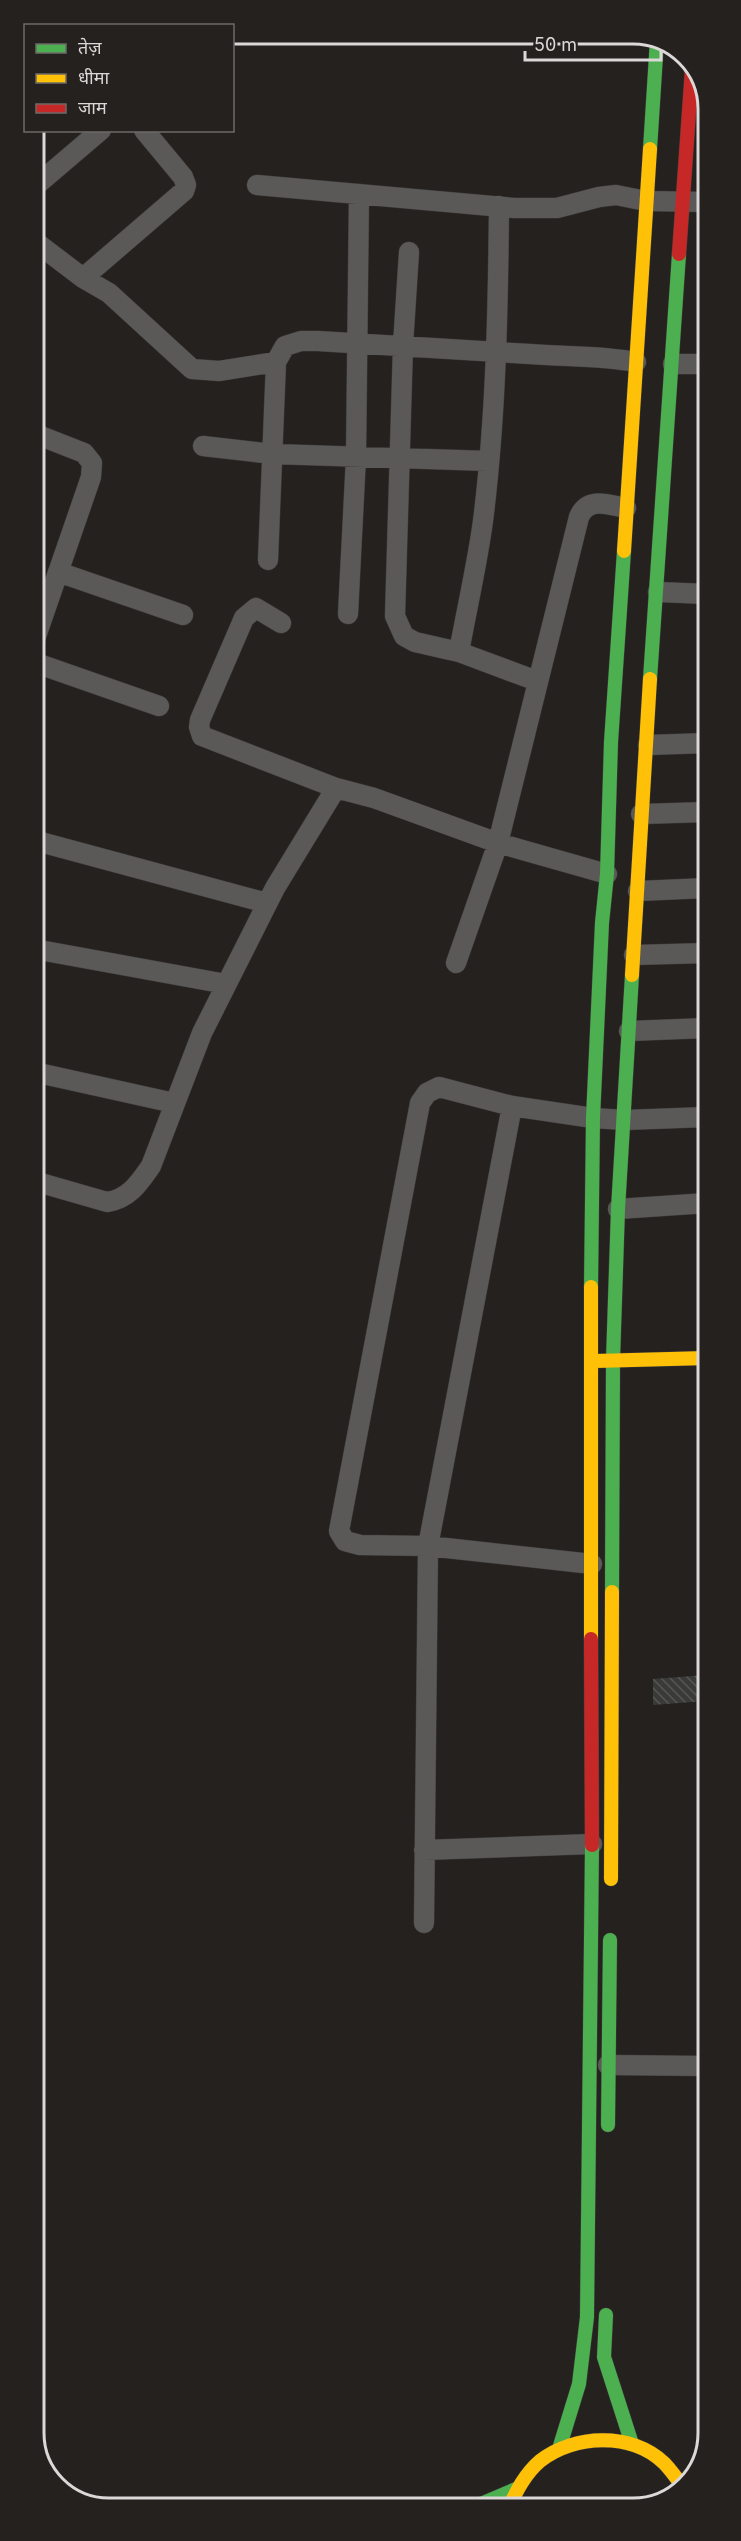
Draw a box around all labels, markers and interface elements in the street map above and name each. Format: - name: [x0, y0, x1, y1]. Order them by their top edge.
- legend: [24, 24, 234, 132]
- scale bar: [525, 24, 662, 62]
- text: 50 m: [534, 34, 577, 55]
- text: तेज़: [78, 37, 102, 58]
- text: धीमा: [78, 67, 109, 88]
- text: जाम: [78, 97, 108, 118]

